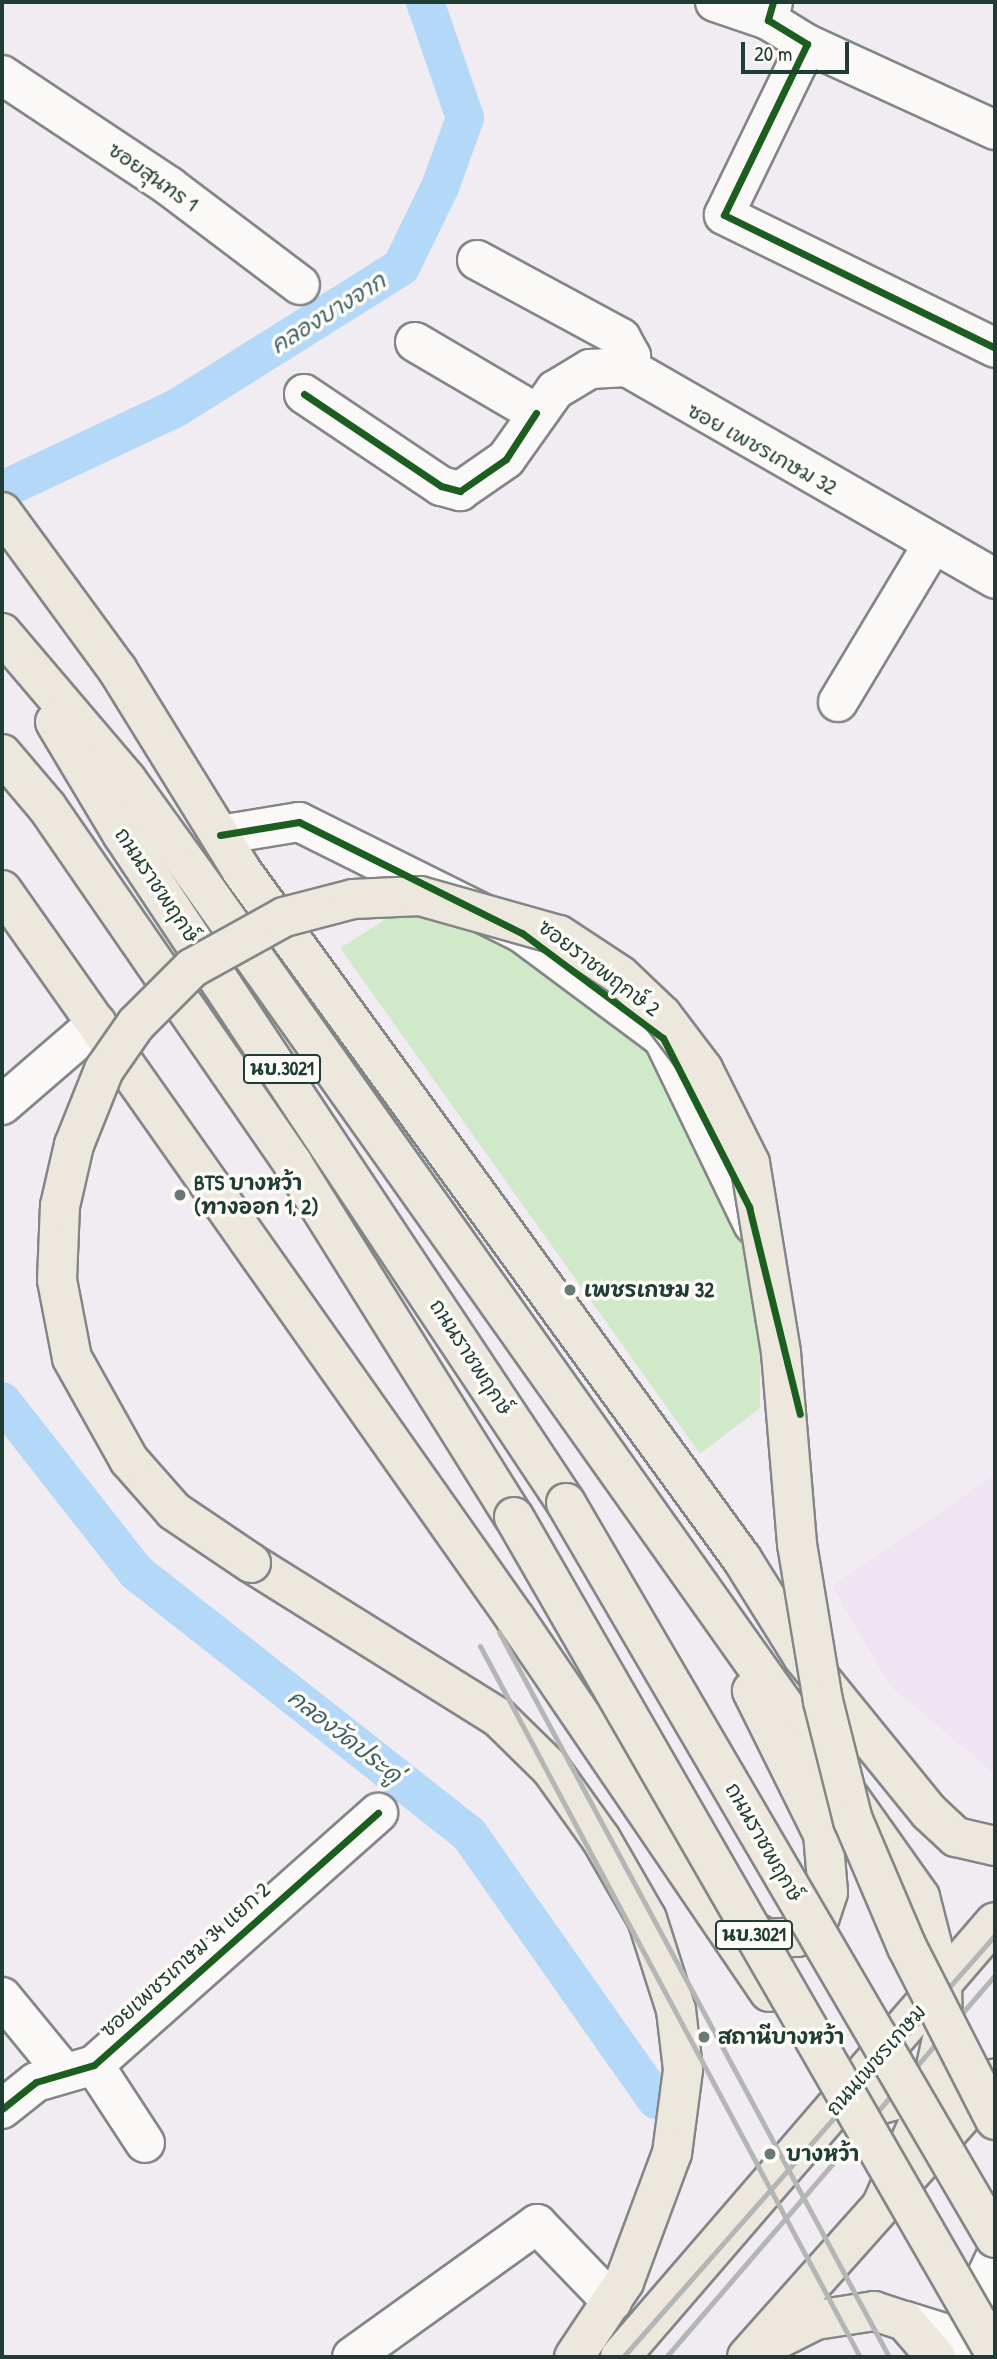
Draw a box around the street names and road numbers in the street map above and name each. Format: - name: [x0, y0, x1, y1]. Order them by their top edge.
- street label: ซอยสุนทร 1: [103, 137, 203, 217]
- street label: ซอย เพชรเกษม 32: [683, 398, 841, 500]
- street label: ถนนราชพฤกษ์: [109, 823, 205, 947]
- street label: ซอยราชพฤกษ์ 2: [533, 914, 665, 1022]
- road number: นบ.3021: [242, 1054, 322, 1084]
- street label: ถนนราชพฤกษ์: [424, 1294, 518, 1420]
- street label: ถนนราชพฤกษ์: [720, 1778, 808, 1906]
- street label: ซอยเพชรเกษม 34 แยก 2: [95, 1877, 275, 2043]
- road number: นบ.3021: [714, 1920, 794, 1951]
- street label: ถนนเพชรเกษม: [821, 1999, 931, 2121]

